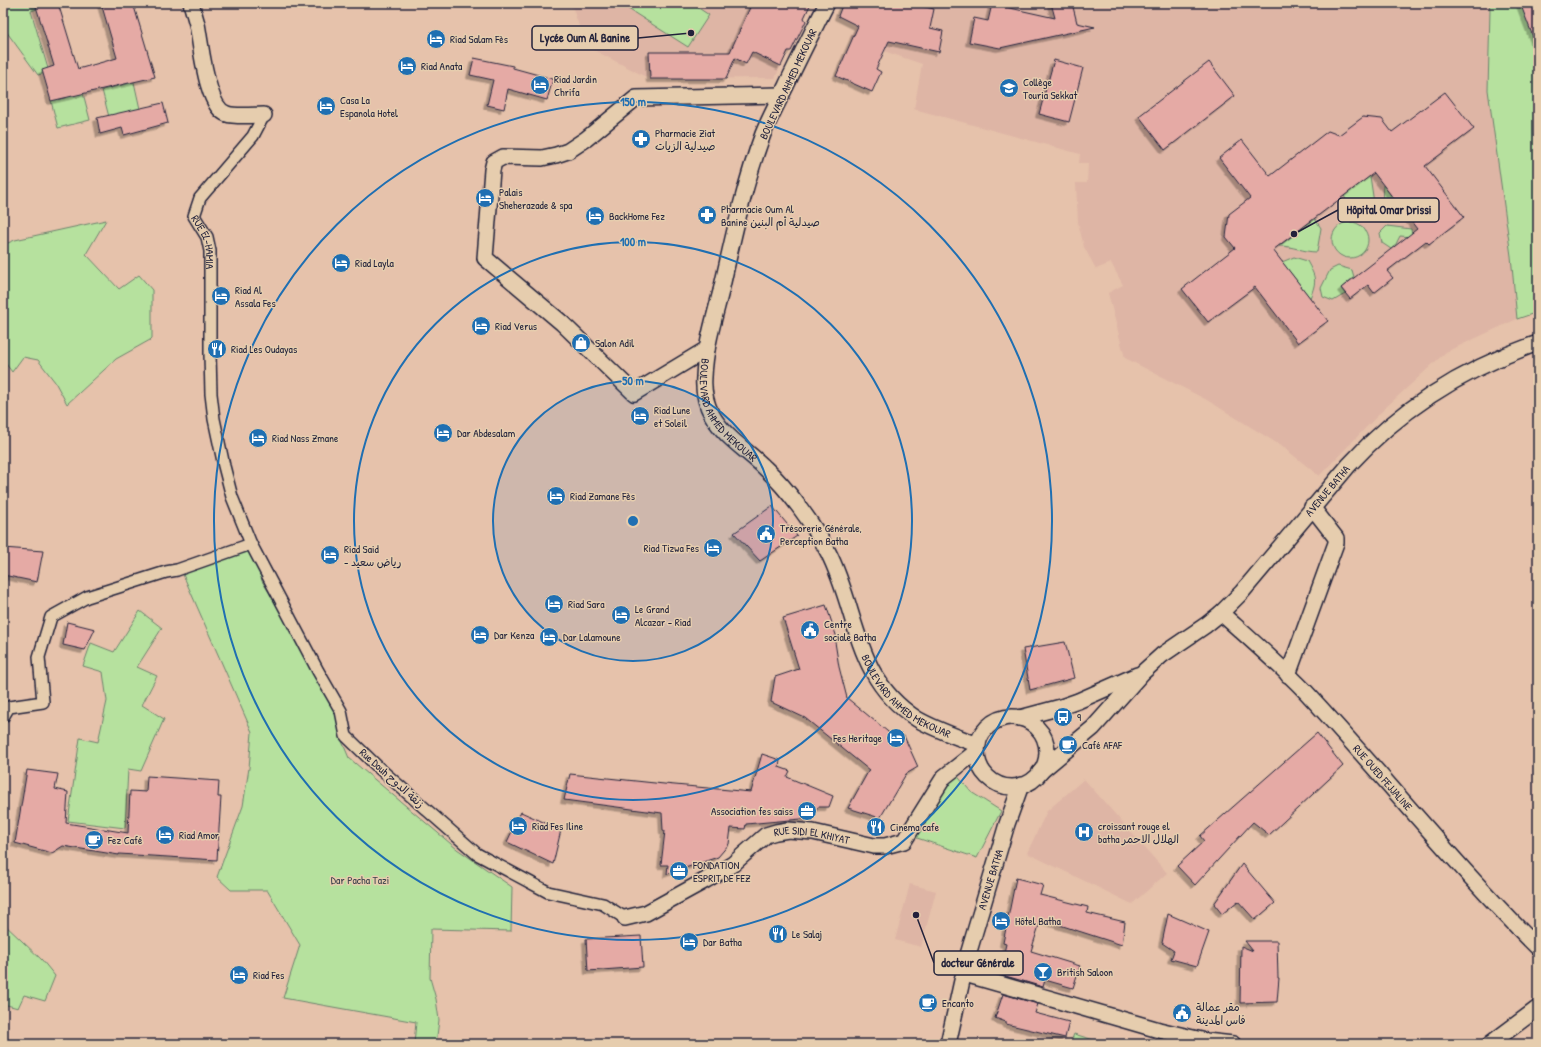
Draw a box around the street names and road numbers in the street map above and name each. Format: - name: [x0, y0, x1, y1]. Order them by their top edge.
- street label: BOULEVARD AHMED MEKOUAR: [756, 26, 820, 142]
- street label: RUE EL-HAMIA: [188, 213, 217, 270]
- street label: BOULEVARD AHMED MEKOUAR: [697, 358, 760, 465]
- street label: AVENUE BATHA: [1302, 462, 1353, 519]
- street label: BOULEVARD AHMED MEKOUAR: [858, 652, 953, 741]
- street label: RUE OUED FEJJALINE: [1350, 742, 1415, 814]
- street label: Rue Douh زنقة الدوح: [356, 745, 427, 811]
- street label: RUE SIDI EL KHIYAT: [773, 823, 852, 847]
- street label: AVENUE BATHA: [975, 847, 1006, 911]

